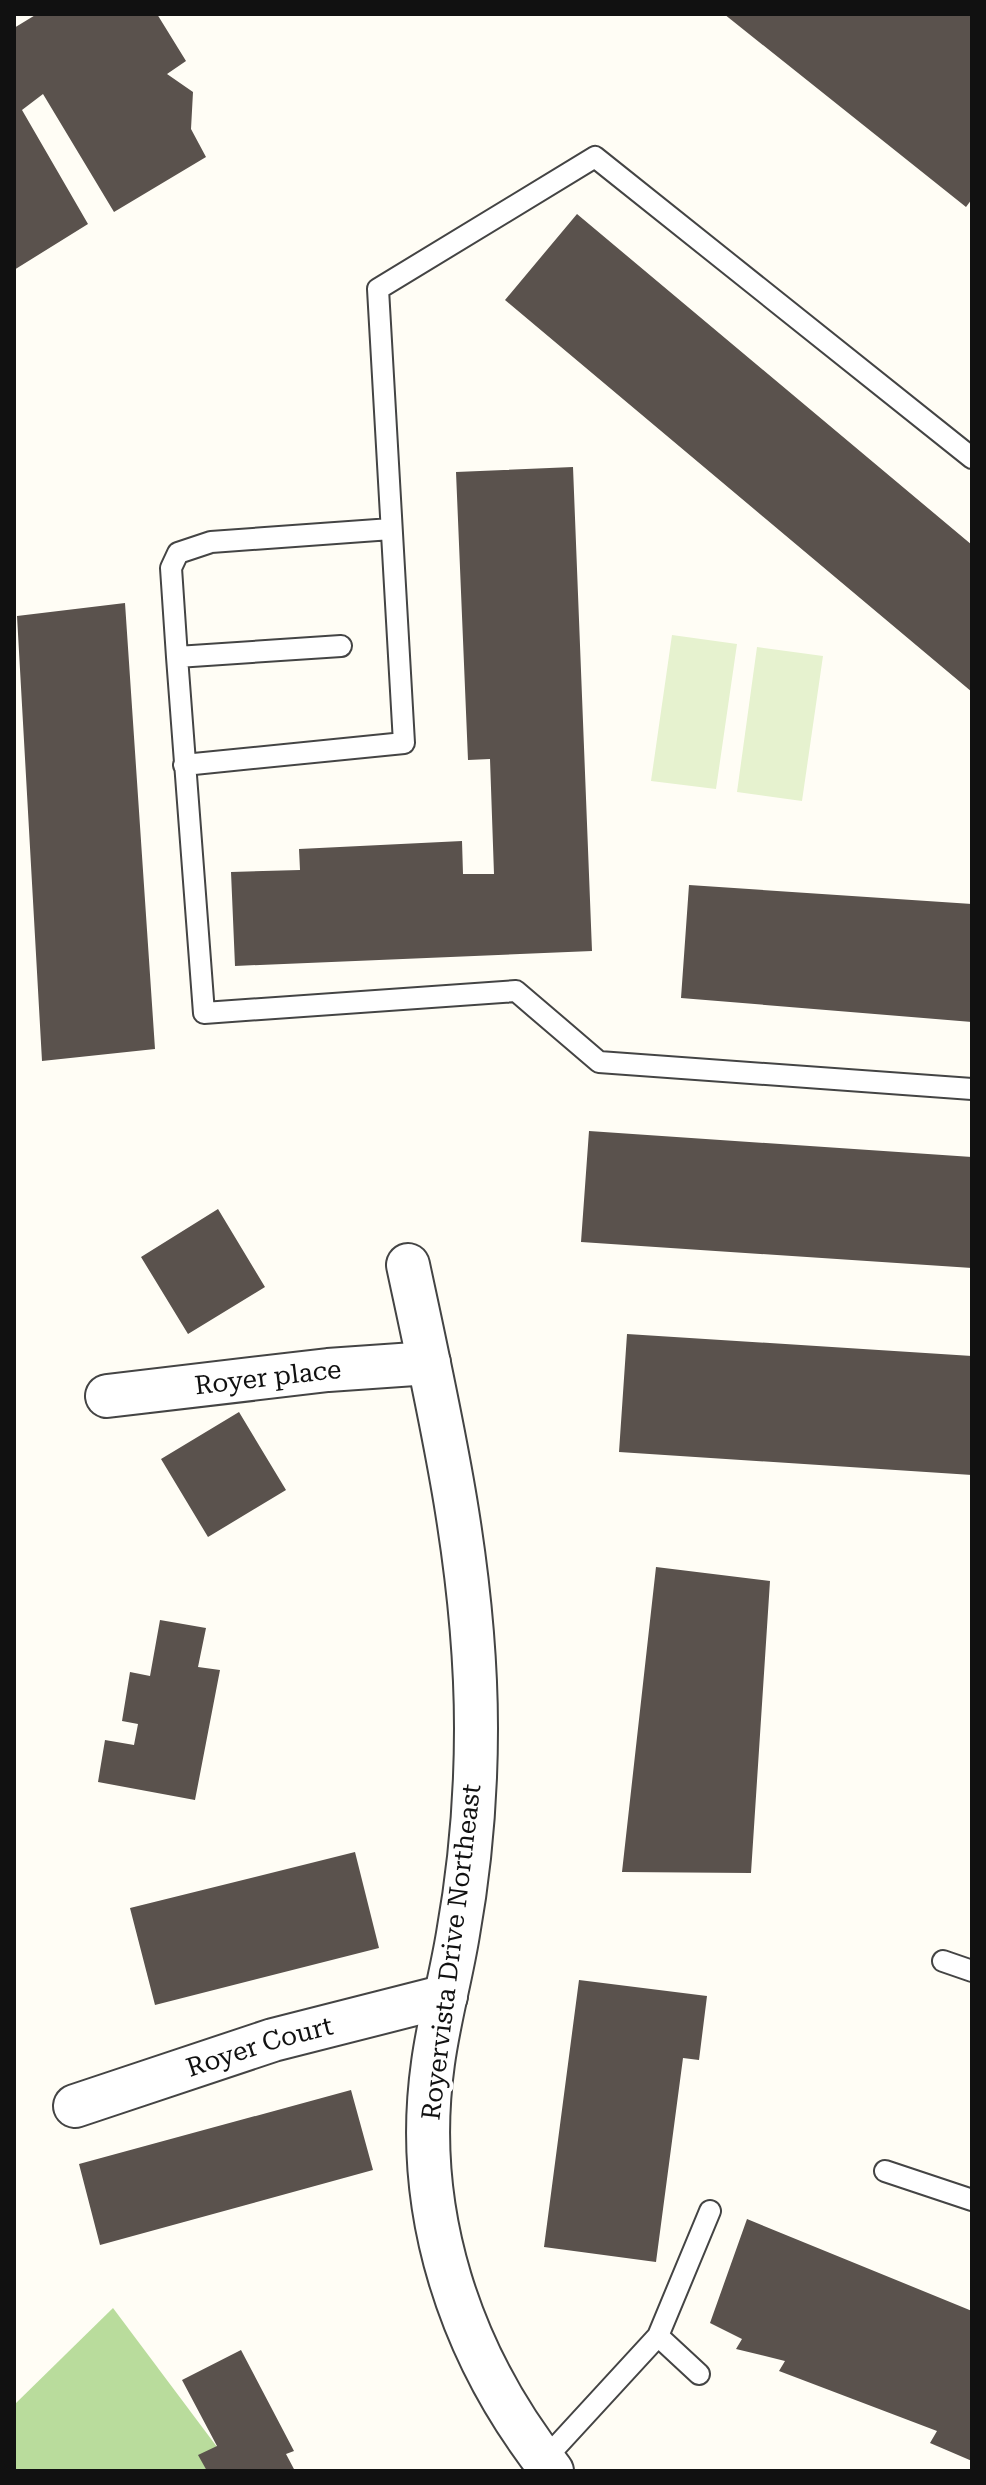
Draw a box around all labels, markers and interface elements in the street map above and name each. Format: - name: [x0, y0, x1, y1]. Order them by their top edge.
- street label: Royer place: [193, 1354, 342, 1401]
- street label: Royervista Drive Northeast: [415, 1782, 487, 2122]
- street label: Royer Court: [183, 2010, 336, 2083]

